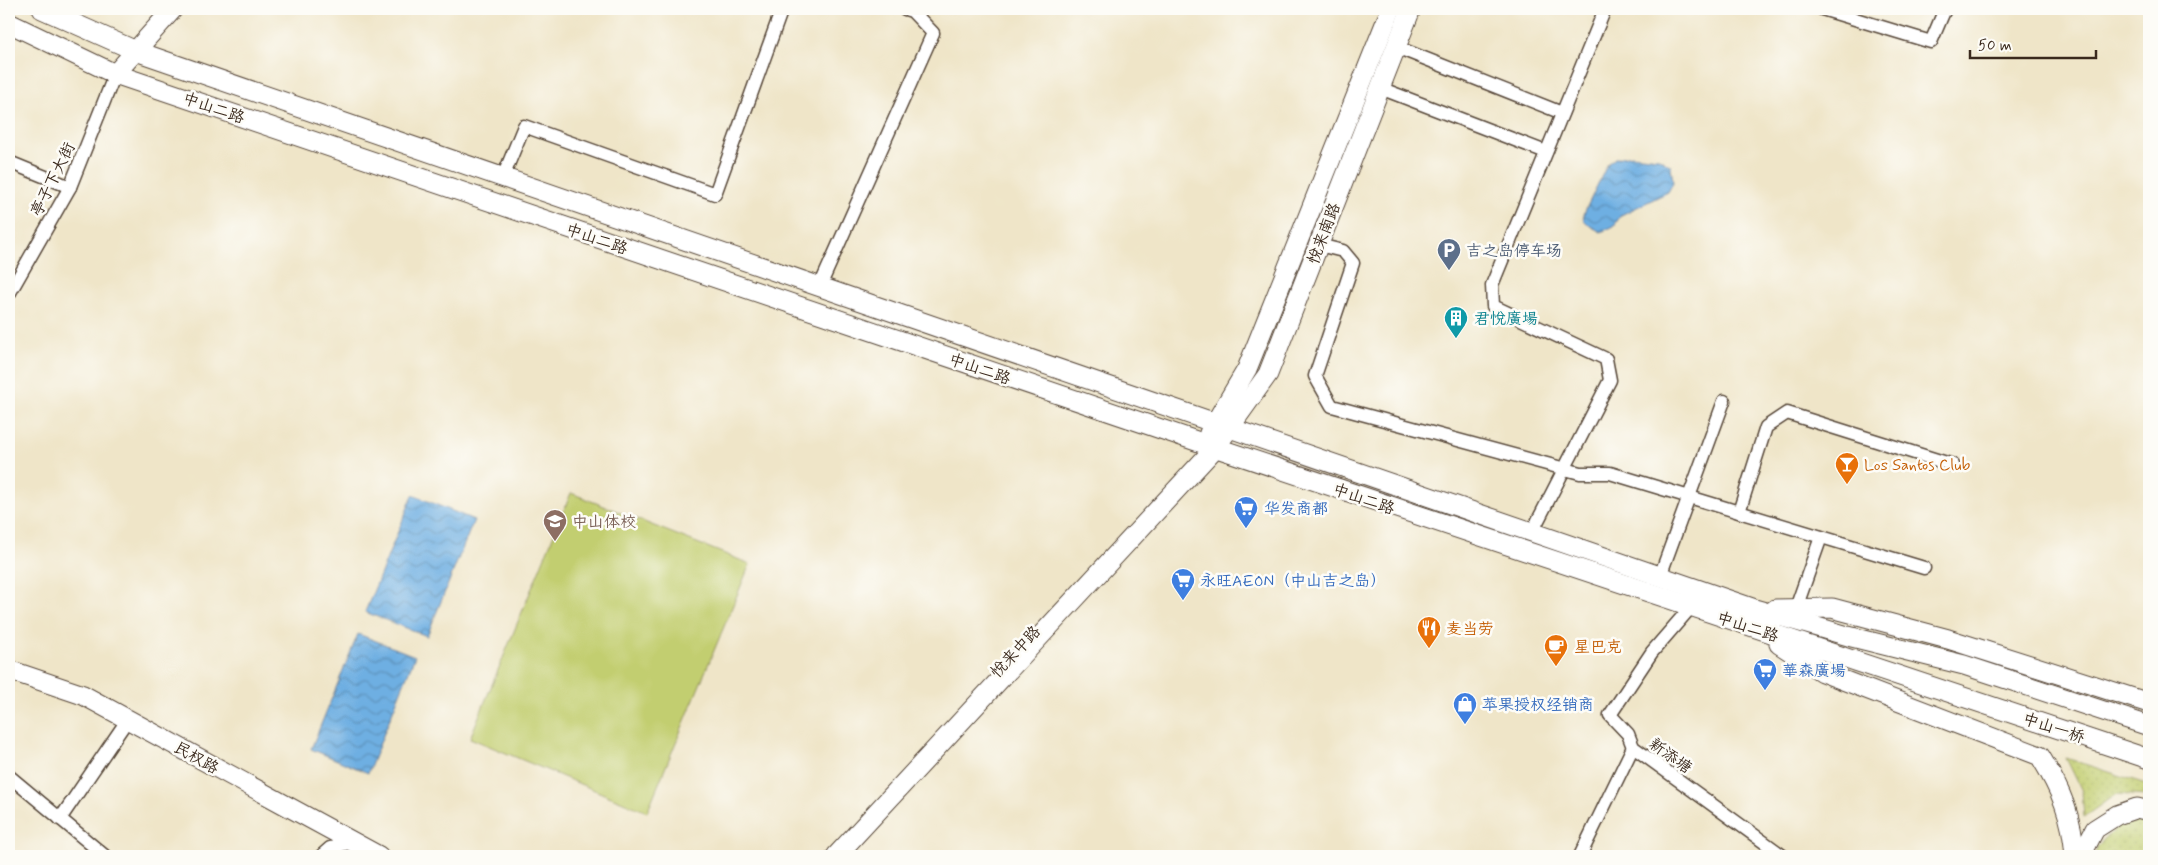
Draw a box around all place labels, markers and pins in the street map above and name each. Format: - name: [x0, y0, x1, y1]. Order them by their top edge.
- parking icon: 吉之岛停车场: [1436, 237, 1462, 271]
- place label: 吉之岛停车场: [1466, 241, 1562, 262]
- building icon: 君悅廣場: [1443, 305, 1469, 339]
- place label: 君悅廣場: [1474, 309, 1538, 330]
- bar icon: Los Santos Club: [1834, 451, 1860, 485]
- place label: Los Santos Club: [1864, 455, 1971, 476]
- supermarket icon: 华发商都: [1233, 495, 1259, 529]
- place label: 华发商都: [1264, 499, 1328, 520]
- school or university icon: 中山体校: [542, 508, 568, 542]
- place label: 中山体校: [572, 512, 636, 533]
- supermarket icon: 永旺AEON（中山吉之岛）: [1170, 567, 1196, 601]
- place label: 永旺AEON（中山吉之岛）: [1200, 571, 1386, 592]
- restaurant icon: 麦当劳: [1416, 615, 1442, 649]
- place label: 麦当劳: [1446, 619, 1494, 640]
- cafe icon: 星巴克: [1543, 633, 1569, 667]
- place label: 星巴克: [1574, 637, 1622, 658]
- supermarket icon: 華森廣場: [1752, 657, 1778, 691]
- place label: 華森廣場: [1782, 661, 1846, 682]
- shop icon: 苹果授权经销商: [1452, 691, 1478, 725]
- place label: 苹果授权经销商: [1482, 695, 1594, 716]

